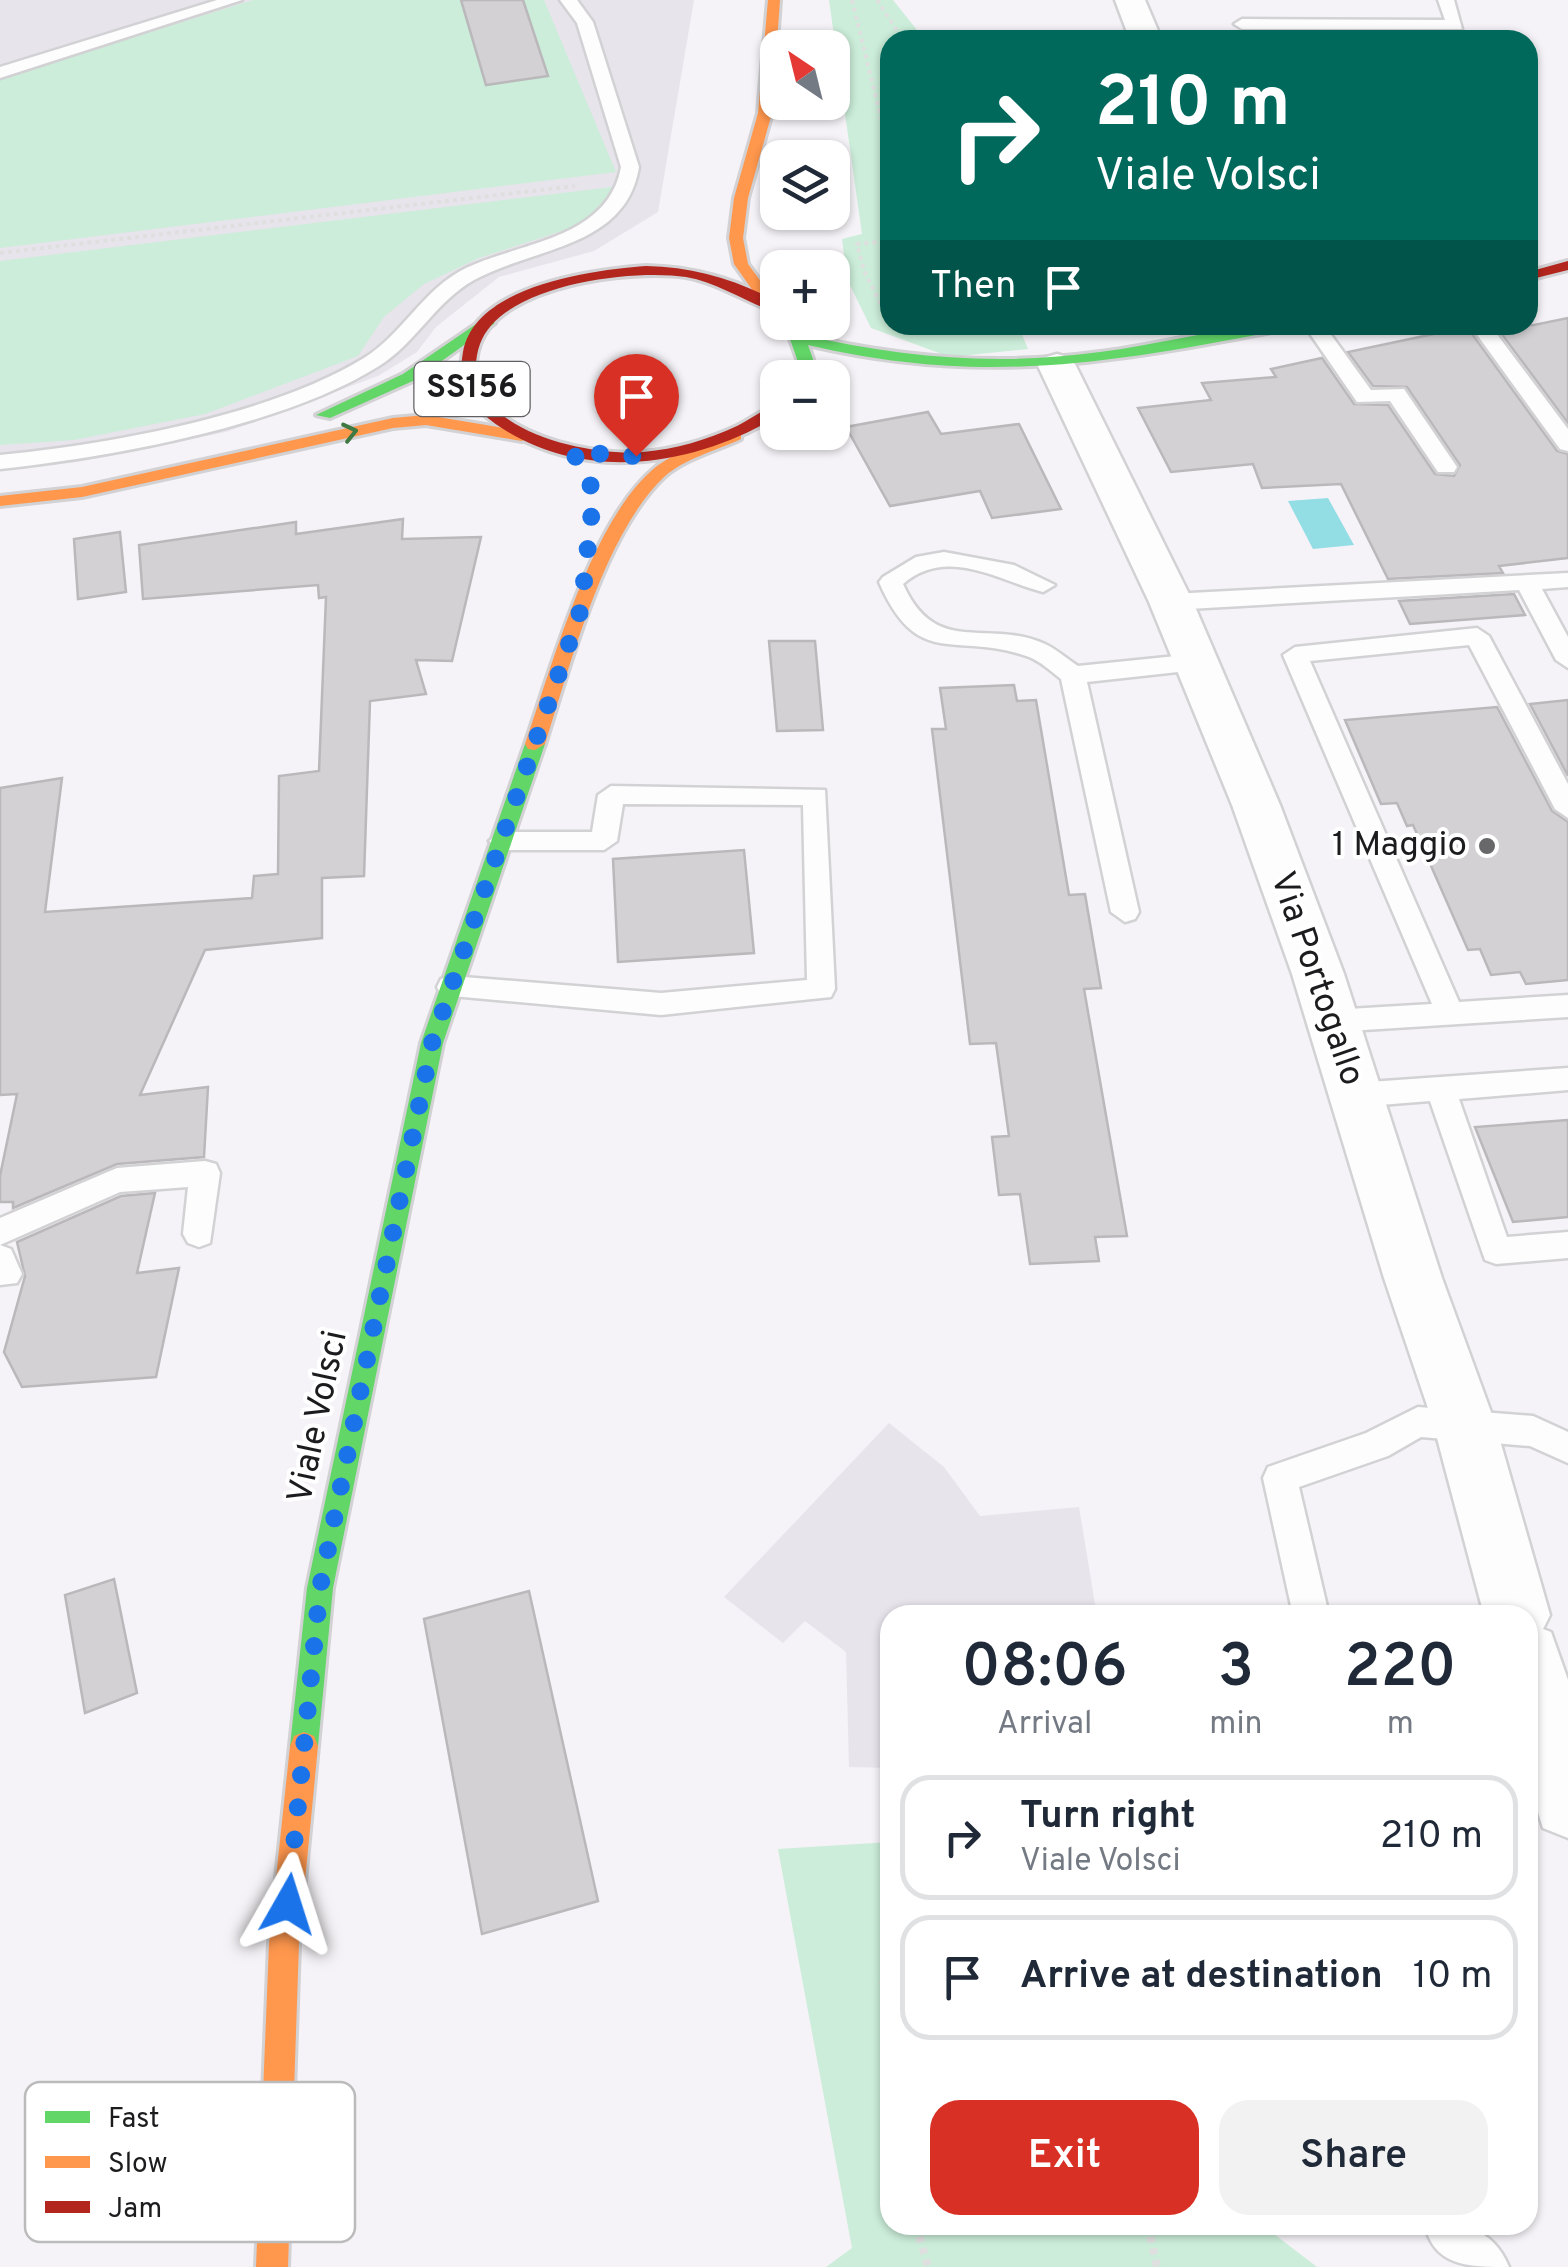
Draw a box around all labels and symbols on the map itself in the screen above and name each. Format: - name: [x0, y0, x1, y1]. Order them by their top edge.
- north arrow: [760, 30, 850, 120]
- pin: [594, 354, 679, 457]
- road number: SS156: [414, 362, 530, 416]
- one-way arrow: [341, 423, 358, 444]
- place label: 1 Maggio: [1332, 824, 1467, 868]
- marker: 1 Maggio: [1476, 835, 1498, 857]
- street label: Via Portogallo: [1259, 866, 1373, 1092]
- street label: Viale Volsci: [279, 1327, 359, 1507]
- position arrow: [236, 1852, 340, 1956]
- legend: [25, 2082, 355, 2242]
- text: Fast: [108, 2102, 160, 2138]
- text: Slow: [108, 2147, 167, 2183]
- text: Jam: [108, 2192, 162, 2228]

